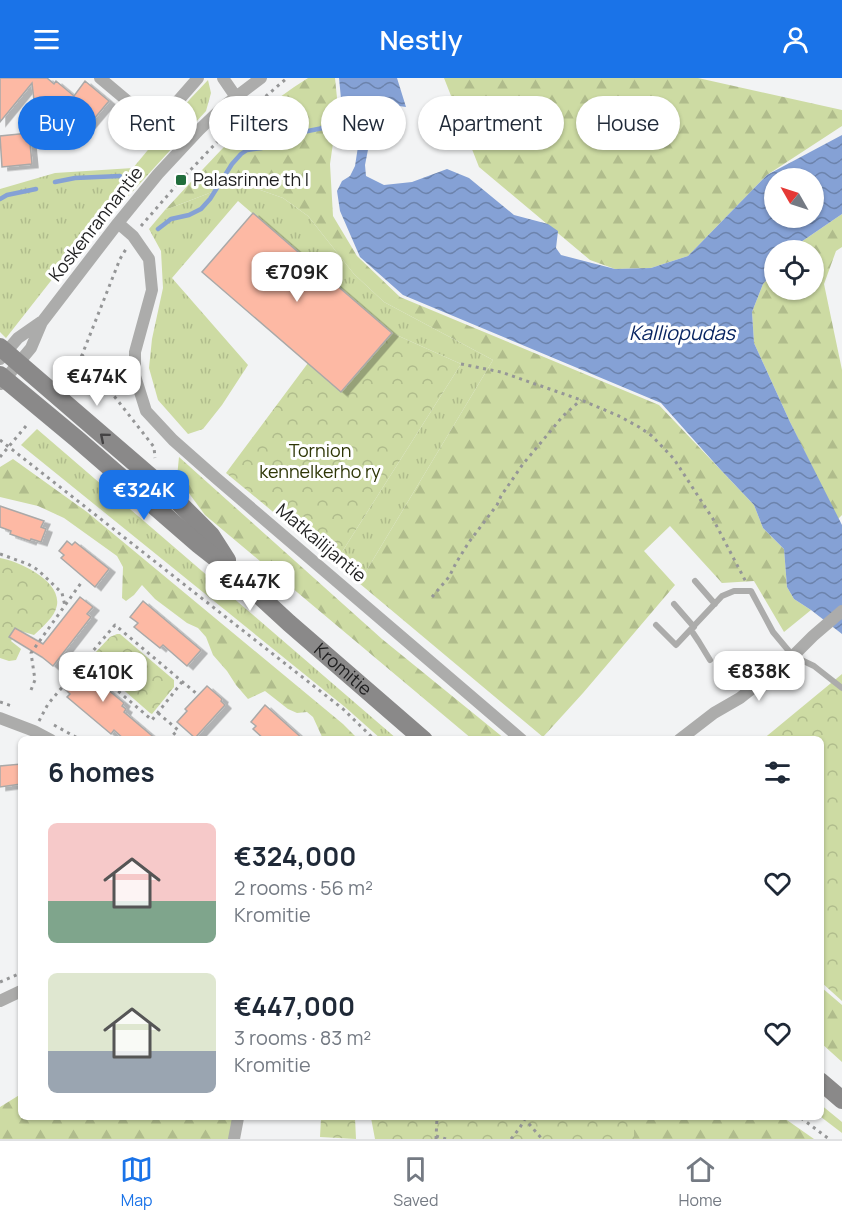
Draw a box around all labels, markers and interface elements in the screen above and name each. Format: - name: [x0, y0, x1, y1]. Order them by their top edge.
- text: Nestly: [379, 21, 463, 58]
- icon: menu: [30, 23, 63, 56]
- icon: person: [779, 23, 812, 56]
- chip: Buy: [18, 96, 96, 150]
- chip: Rent: [108, 96, 197, 150]
- chip: Filters: [209, 96, 309, 150]
- chip: New: [321, 96, 406, 150]
- chip: Apartment: [418, 96, 564, 150]
- chip: House: [576, 96, 680, 150]
- street label: Koskenrannantie: [43, 161, 148, 286]
- place label: Palasrinne th I: [193, 167, 309, 191]
- north arrow: [764, 168, 824, 228]
- map controls: [764, 168, 824, 300]
- marker: Palasrinne th I: [174, 173, 188, 187]
- button: locate: [764, 240, 824, 300]
- pin: €709K: [255, 252, 339, 303]
- text: €709K: [266, 258, 328, 285]
- water label: Kalliopudas: [629, 319, 736, 346]
- pin: €474K: [55, 356, 139, 407]
- text: €474K: [67, 362, 127, 389]
- one-way arrow: [100, 433, 111, 444]
- park label: Tornion kennelkerho ry: [259, 438, 381, 483]
- pin: €324K: [102, 470, 186, 521]
- text: €324K: [113, 476, 175, 503]
- street label: Matkailijantie: [271, 497, 372, 587]
- pin: €447K: [208, 561, 292, 612]
- text: €447K: [220, 567, 280, 594]
- street label: Kromitie: [309, 637, 377, 700]
- pin: €838K: [717, 651, 801, 702]
- pin: €410K: [61, 652, 145, 703]
- text: €838K: [728, 657, 790, 684]
- text: €410K: [73, 658, 133, 685]
- text: 6 homes: [48, 754, 155, 790]
- icon: filters: [761, 756, 794, 789]
- text: €324,000: [234, 838, 356, 874]
- icon: home: [96, 847, 168, 919]
- icon: heart: [761, 867, 794, 900]
- text: 2 rooms · 56 m²: [234, 874, 373, 901]
- text: Kromitie: [234, 901, 311, 928]
- text: €447,000: [234, 988, 355, 1024]
- icon: home: [96, 997, 168, 1069]
- icon: heart: [761, 1017, 794, 1050]
- text: 3 rooms · 83 m²: [234, 1024, 371, 1051]
- text: Kromitie: [234, 1051, 311, 1078]
- tab: Map: [120, 1153, 153, 1211]
- tab: Saved: [393, 1153, 438, 1211]
- tab: Home: [679, 1153, 722, 1211]

